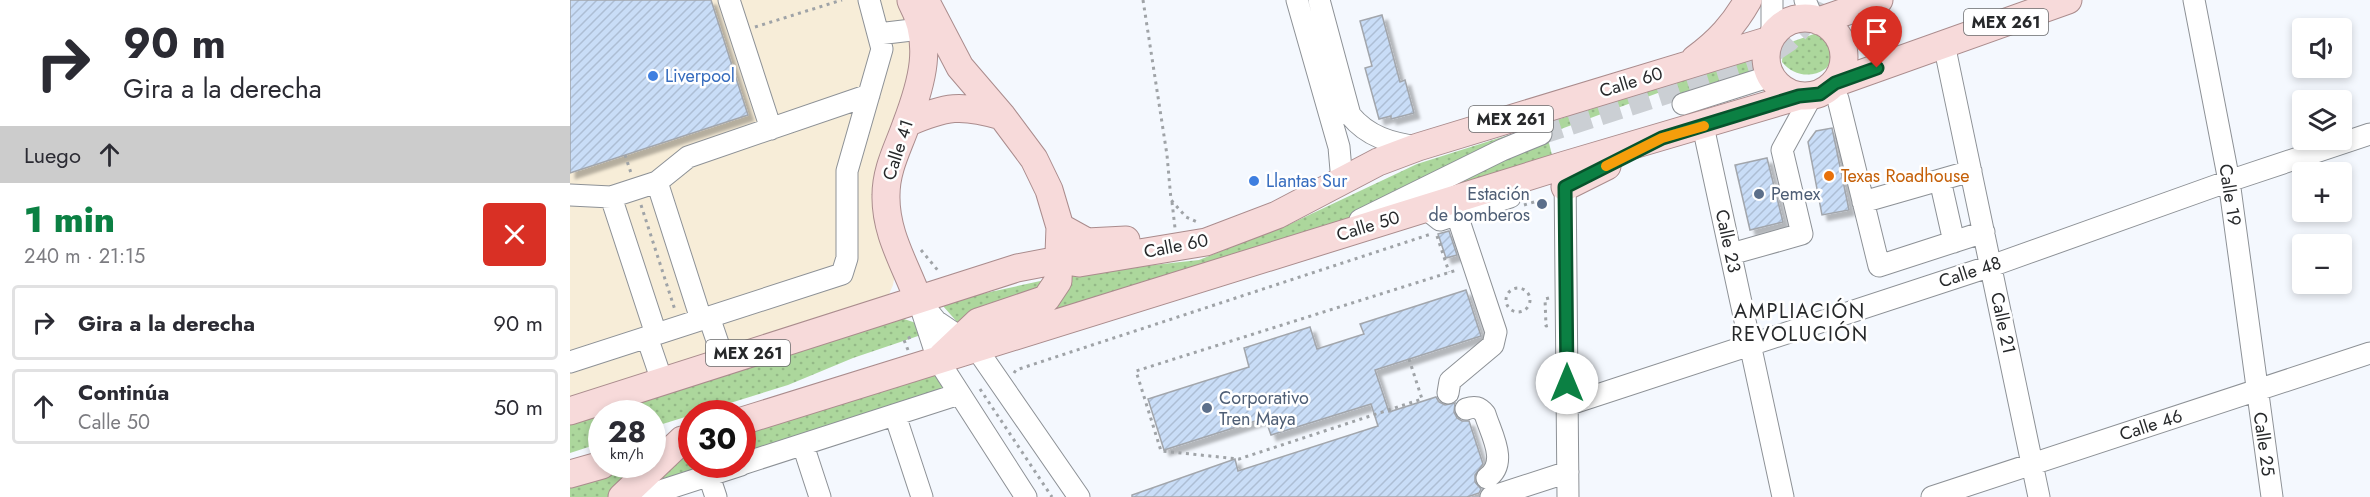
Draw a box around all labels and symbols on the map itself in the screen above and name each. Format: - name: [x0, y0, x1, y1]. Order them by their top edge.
- pin: [1851, 6, 1902, 68]
- road number: MEX 261: [1964, 9, 2048, 35]
- street label: Calle 60: [1596, 60, 1666, 104]
- place label: Liverpool: [665, 63, 735, 89]
- marker: Liverpool: [646, 69, 660, 83]
- road number: MEX 261: [1469, 106, 1553, 132]
- street label: Calle 41: [876, 116, 920, 184]
- street label: Calle 19: [2212, 162, 2248, 228]
- place label: Texas Roadhouse: [1841, 163, 1970, 189]
- place label: Llantas Sur: [1266, 168, 1348, 194]
- marker: Texas Roadhouse: [1822, 169, 1836, 183]
- marker: Llantas Sur: [1247, 174, 1261, 188]
- place label: Estación de bomberos: [1428, 181, 1530, 228]
- place label: Pemex: [1771, 181, 1821, 207]
- marker: Pemex: [1752, 187, 1766, 201]
- marker: Estación de bomberos: [1535, 197, 1549, 211]
- street label: Calle 50: [1333, 204, 1403, 248]
- street label: Calle 23: [1709, 207, 1747, 275]
- street label: Calle 60: [1142, 227, 1211, 265]
- street label: Calle 48: [1935, 250, 2005, 294]
- street label: Calle 21: [1984, 290, 2022, 356]
- district label: AMPLIACIÓN REVOLUCIÓN: [1731, 297, 1869, 349]
- road number: MEX 261: [706, 340, 790, 366]
- position arrow: [1535, 351, 1599, 415]
- place label: Corporativo Tren Maya: [1219, 385, 1309, 432]
- speed limit sign: 30: [678, 400, 756, 478]
- marker: Corporativo Tren Maya: [1200, 401, 1214, 415]
- street label: Calle 46: [2116, 403, 2186, 447]
- street label: Calle 25: [2247, 410, 2281, 478]

